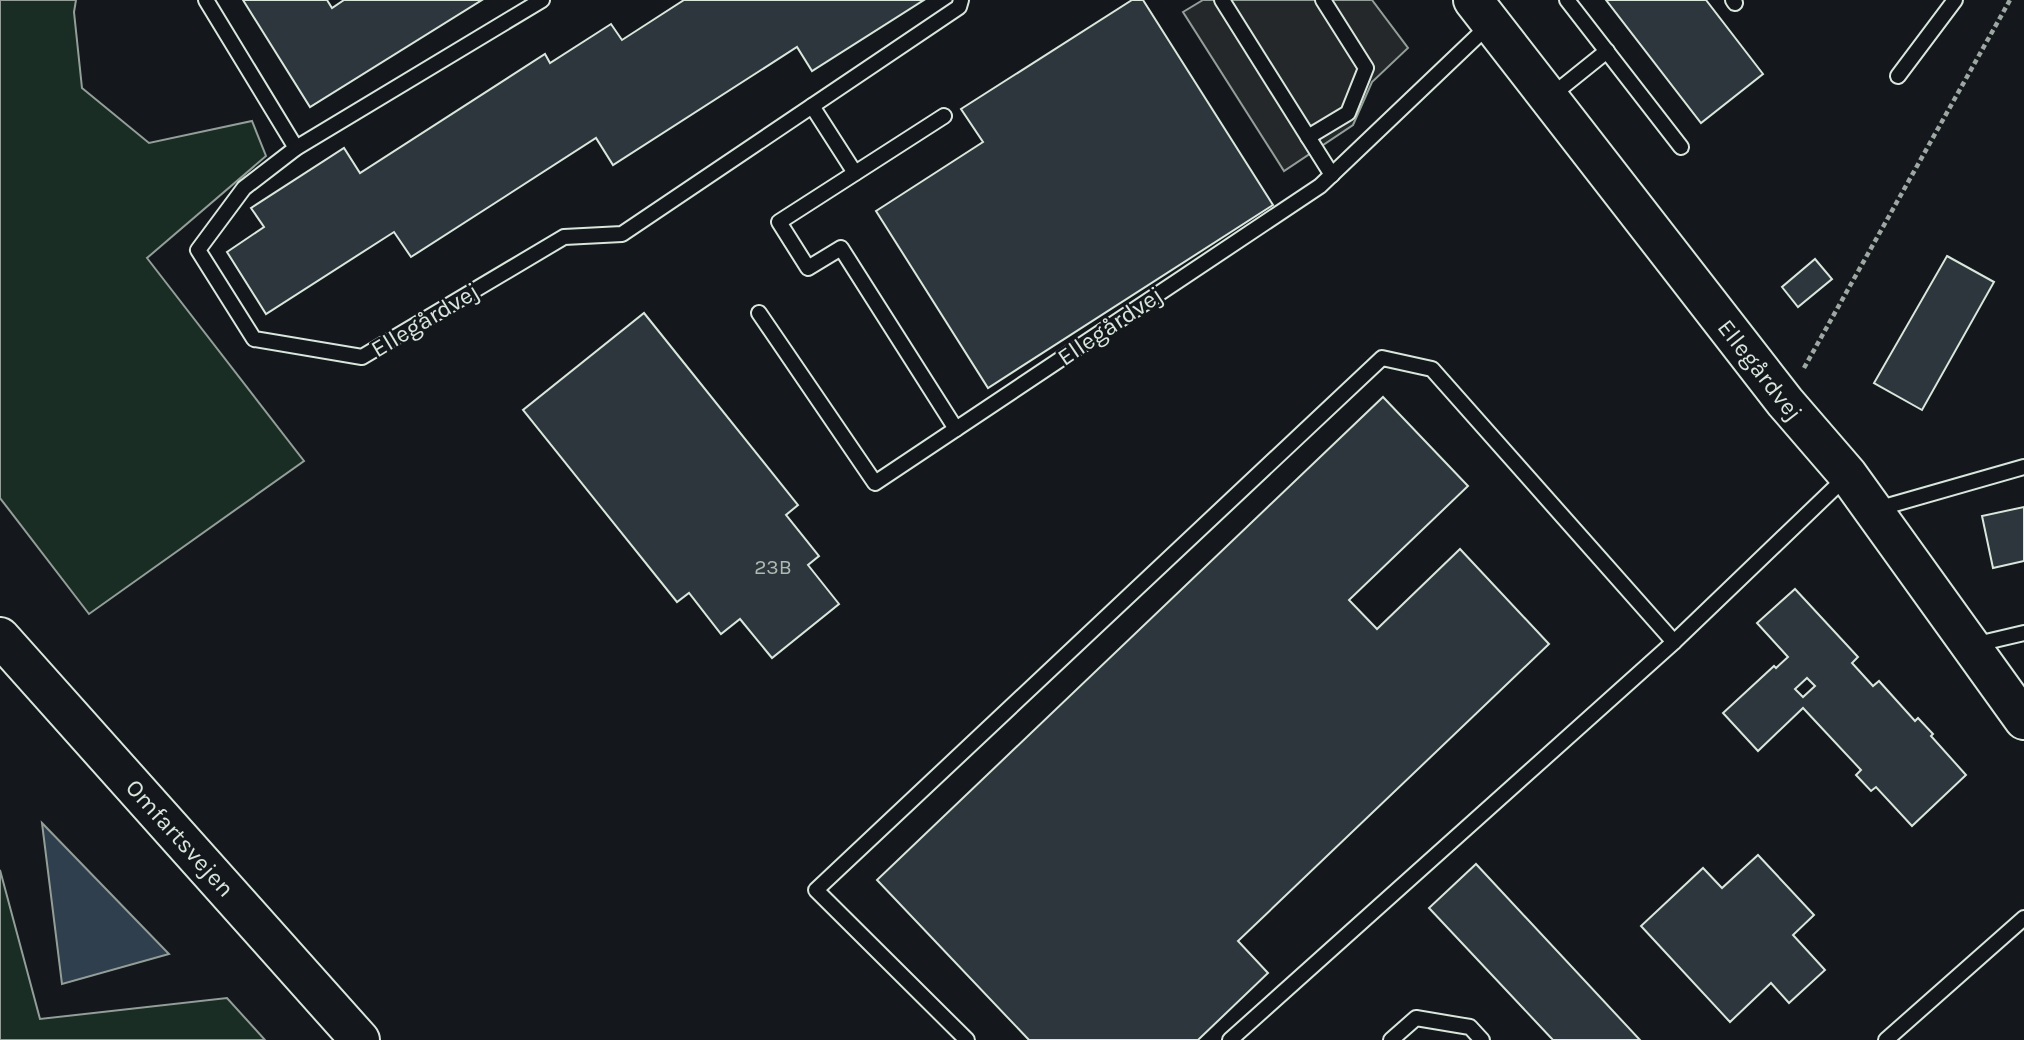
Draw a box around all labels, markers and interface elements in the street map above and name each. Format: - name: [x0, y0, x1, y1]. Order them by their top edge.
- street label: Ellegårdvej: [366, 277, 484, 363]
- street label: Ellegårdvej: [1052, 281, 1168, 371]
- street label: Ellegårdvej: [1712, 314, 1808, 426]
- house number: 23B: [754, 555, 792, 579]
- street label: Omfartsvejen: [120, 773, 240, 903]

